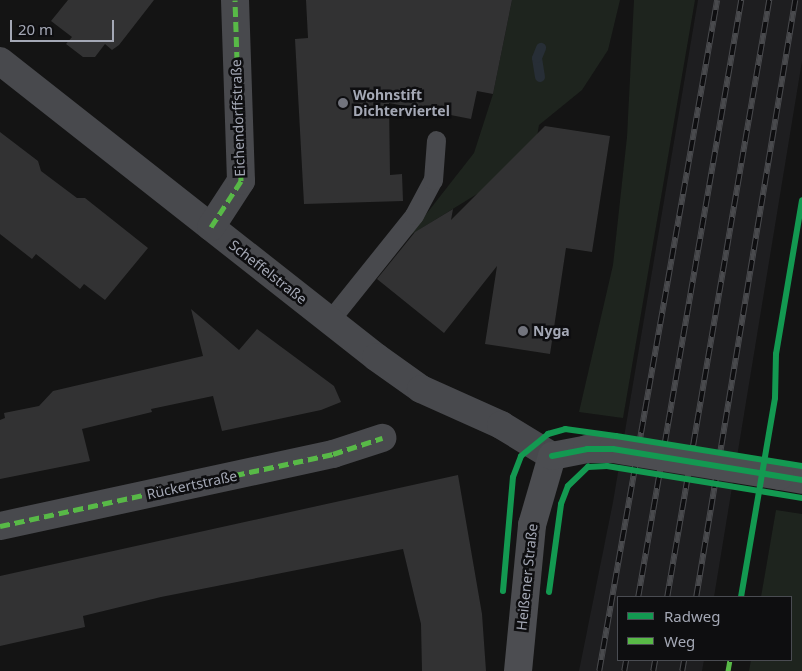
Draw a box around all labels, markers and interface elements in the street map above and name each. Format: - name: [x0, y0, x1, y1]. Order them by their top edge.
- scale bar: [12, 10, 116, 42]
- text: 20 m: [18, 19, 53, 39]
- street label: Eichendorffstraße: [228, 59, 248, 177]
- place label: Wohnstift Dichterviertel: [353, 87, 450, 120]
- marker: Wohnstift Dichterviertel: [337, 97, 349, 109]
- street label: Scheffelstraße: [226, 236, 310, 308]
- place label: Nyga: [533, 323, 570, 339]
- marker: Nyga: [517, 325, 529, 337]
- street label: Rückertstraße: [145, 467, 239, 503]
- street label: Heißener Straße: [513, 523, 541, 631]
- legend: [617, 596, 792, 661]
- text: Radweg: [664, 606, 720, 626]
- text: Weg: [664, 631, 695, 651]

